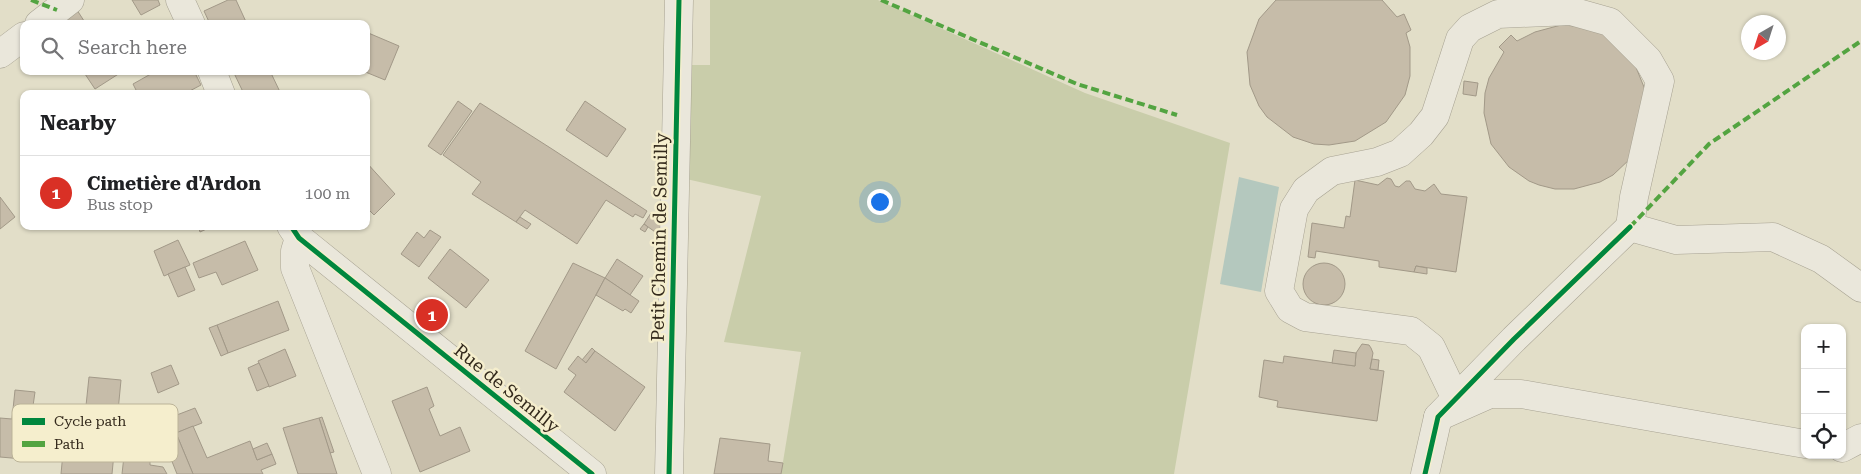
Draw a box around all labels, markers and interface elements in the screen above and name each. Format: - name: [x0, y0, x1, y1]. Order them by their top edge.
- north arrow: [1741, 15, 1786, 60]
- search box: [20, 20, 370, 75]
- icon: search: [38, 34, 66, 62]
- text: Search here: [78, 36, 187, 59]
- text: Nearby: [40, 111, 116, 135]
- street label: Petit Chemin de Semilly: [647, 132, 671, 342]
- text: Cimetière d'Ardon: [87, 172, 261, 195]
- text: 1: [52, 184, 60, 203]
- text: 100 m: [304, 184, 350, 203]
- your location: [867, 189, 893, 215]
- text: Bus stop: [87, 195, 153, 214]
- pin: 1: [416, 296, 448, 334]
- map controls: [1801, 324, 1846, 459]
- button: +: [1801, 324, 1846, 369]
- street label: Rue de Semilly: [450, 339, 564, 437]
- button: −: [1801, 369, 1846, 414]
- legend: [12, 404, 178, 462]
- text: Cycle path: [54, 413, 126, 429]
- button: locate: [1801, 414, 1846, 459]
- text: Path: [54, 436, 84, 452]

